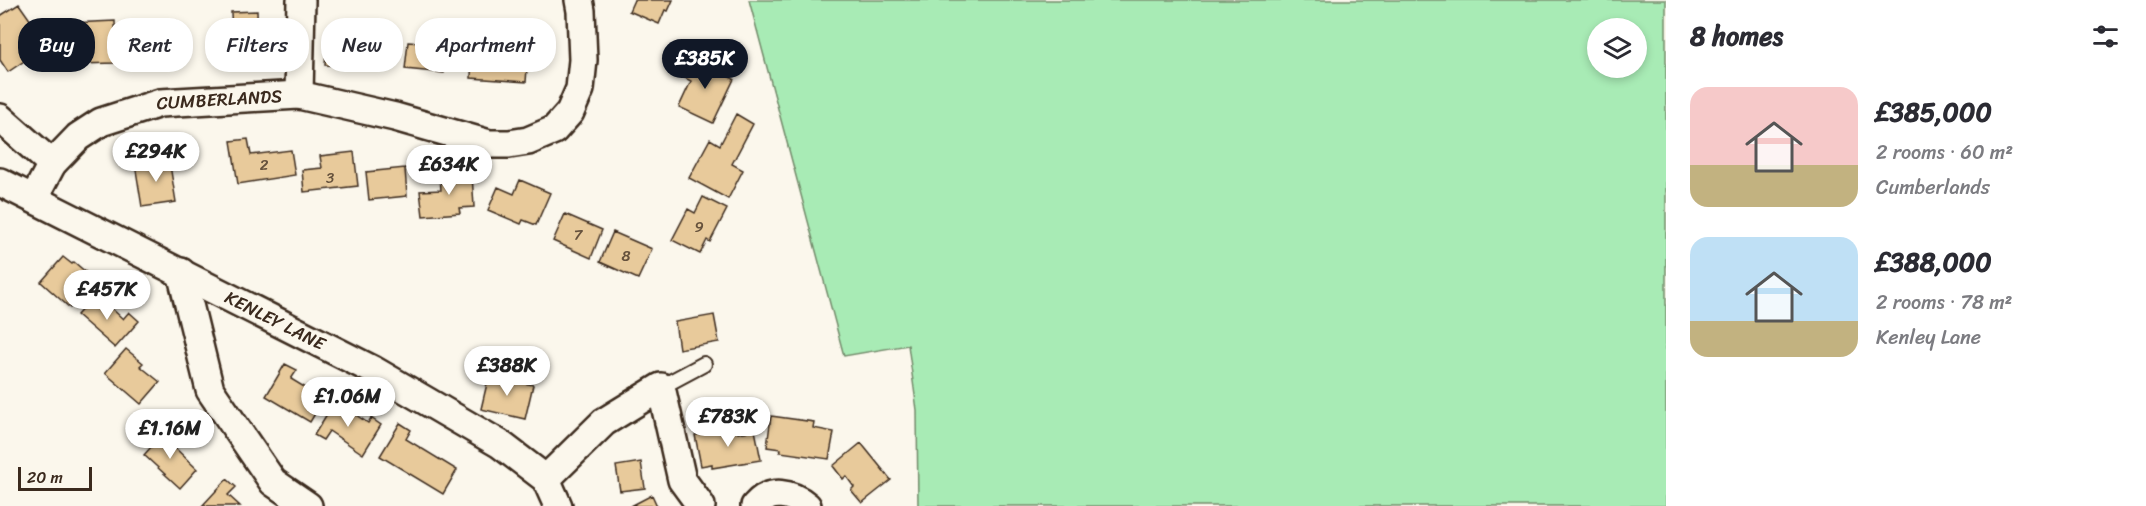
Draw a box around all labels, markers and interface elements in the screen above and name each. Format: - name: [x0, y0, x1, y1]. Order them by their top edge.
- text: 8 homes: [1690, 13, 1783, 59]
- chip: Buy: [18, 18, 95, 72]
- chip: Rent: [107, 18, 193, 72]
- chip: Filters: [205, 18, 309, 72]
- chip: New: [321, 18, 403, 72]
- chip: Apartment: [415, 18, 556, 72]
- map controls: [1587, 18, 1647, 78]
- button: layers: [1587, 18, 1647, 78]
- icon: filters: [2089, 20, 2122, 53]
- pin: £385K: [663, 39, 747, 90]
- text: £385K: [676, 41, 734, 76]
- street label: CUMBERLANDS: [156, 80, 283, 119]
- text: £385,000: [1876, 89, 1992, 135]
- icon: home: [1738, 111, 1810, 183]
- pin: £294K: [114, 132, 198, 183]
- text: £294K: [126, 134, 186, 169]
- text: 2 rooms · 60 m²: [1876, 135, 2013, 170]
- pin: £634K: [407, 145, 491, 196]
- text: £634K: [420, 147, 478, 182]
- house number: 2: [260, 152, 269, 178]
- house number: 3: [326, 165, 334, 191]
- text: Cumberlands: [1876, 170, 1990, 205]
- house number: 9: [694, 214, 704, 240]
- house number: 7: [574, 222, 584, 248]
- text: £388,000: [1876, 239, 1992, 285]
- house number: 8: [621, 243, 631, 269]
- icon: home: [1738, 261, 1810, 333]
- pin: £457K: [65, 270, 149, 321]
- text: £457K: [78, 272, 136, 307]
- street label: KENLEY LANE: [219, 282, 332, 360]
- text: 2 rooms · 78 m²: [1876, 285, 2012, 320]
- text: Kenley Lane: [1876, 320, 1981, 355]
- pin: £388K: [465, 346, 549, 397]
- text: £388K: [478, 348, 536, 383]
- pin: £1.06M: [299, 377, 397, 428]
- text: £1.06M: [315, 379, 381, 414]
- pin: £783K: [686, 397, 770, 448]
- text: £783K: [699, 399, 757, 434]
- pin: £1.16M: [121, 409, 219, 460]
- text: £1.16M: [139, 411, 201, 446]
- text: 20 m: [27, 463, 63, 492]
- scale bar: [18, 464, 92, 492]

